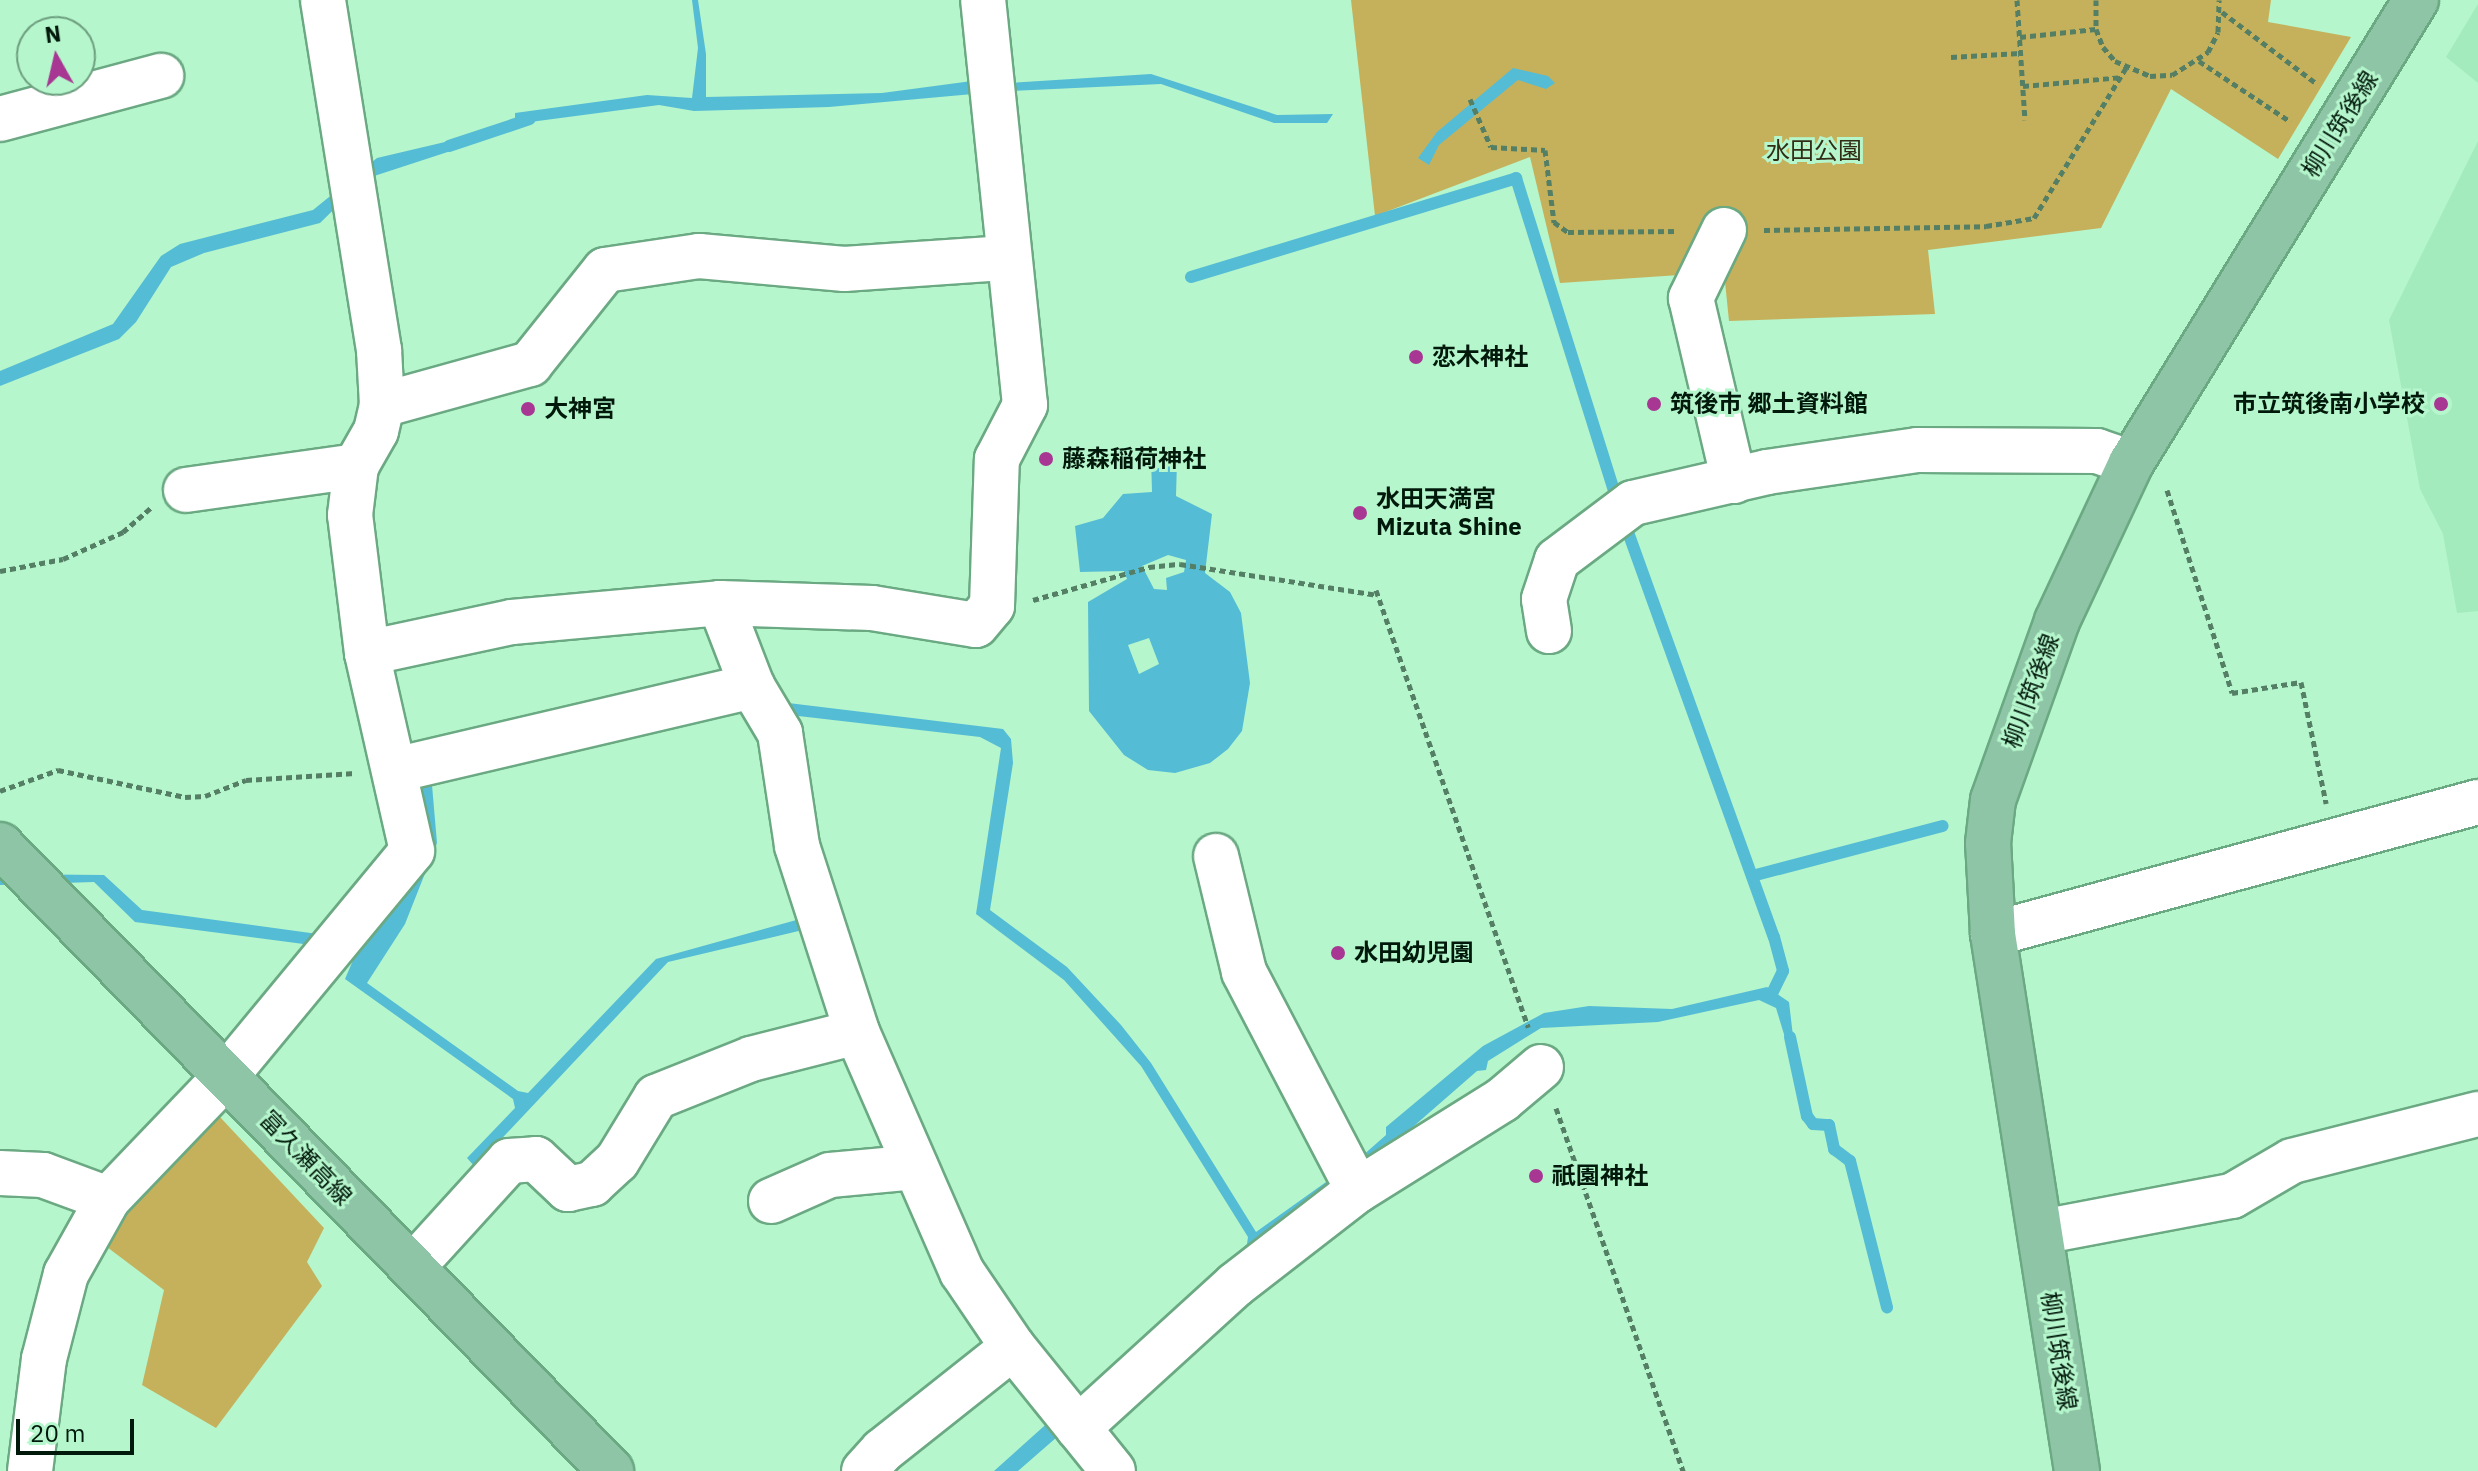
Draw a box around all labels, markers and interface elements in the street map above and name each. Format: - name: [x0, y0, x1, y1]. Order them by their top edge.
- north arrow: [16, 16, 96, 96]
- text: N: [43, 18, 63, 49]
- street label: 柳川筑後線: [2296, 65, 2384, 183]
- park label: 水田公園: [1766, 137, 1862, 165]
- place label: 恋木神社: [1432, 343, 1528, 371]
- marker: 恋木神社: [1407, 348, 1425, 366]
- place label: 筑後市 郷土資料館: [1670, 390, 1868, 418]
- place label: 市立筑後南小学校: [2233, 390, 2425, 418]
- place label: 大神宮: [544, 395, 616, 423]
- marker: 筑後市 郷土資料館: [1645, 395, 1663, 413]
- marker: 市立筑後南小学校: [2432, 395, 2450, 413]
- marker: 大神宮: [519, 400, 537, 418]
- place label: 藤森稲荷神社: [1062, 445, 1206, 473]
- marker: 藤森稲荷神社: [1037, 450, 1055, 468]
- place label: 水田天満宮 Mizuta Shine: [1376, 485, 1522, 541]
- marker: 水田天満宮 Mizuta Shine: [1351, 504, 1369, 522]
- street label: 柳川筑後線: [1997, 630, 2065, 752]
- place label: 水田幼児園: [1354, 939, 1474, 967]
- marker: 水田幼児園: [1329, 944, 1347, 962]
- street label: 富久瀬高線: [254, 1105, 358, 1211]
- place label: 祇園神社: [1552, 1162, 1648, 1190]
- marker: 祇園神社: [1527, 1167, 1545, 1185]
- street label: 柳川筑後線: [2035, 1289, 2083, 1413]
- scale bar: [20, 1403, 138, 1453]
- text: 20 m: [30, 1417, 85, 1449]

